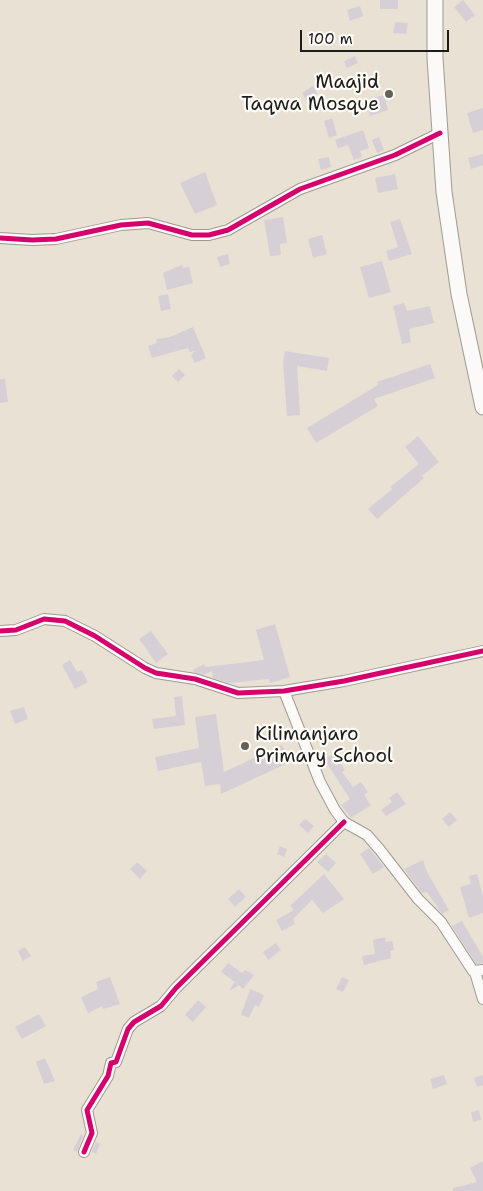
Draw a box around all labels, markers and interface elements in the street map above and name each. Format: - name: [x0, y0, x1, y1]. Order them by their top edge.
- scale bar: [303, 20, 452, 52]
- text: 100 m: [308, 29, 353, 49]
- place label: Maajid Taqwa Mosque: [241, 72, 379, 116]
- marker: Maajid Taqwa Mosque: [383, 88, 395, 100]
- place label: Kilimanjaro Primary School: [255, 724, 393, 768]
- marker: Kilimanjaro Primary School: [239, 740, 251, 752]

